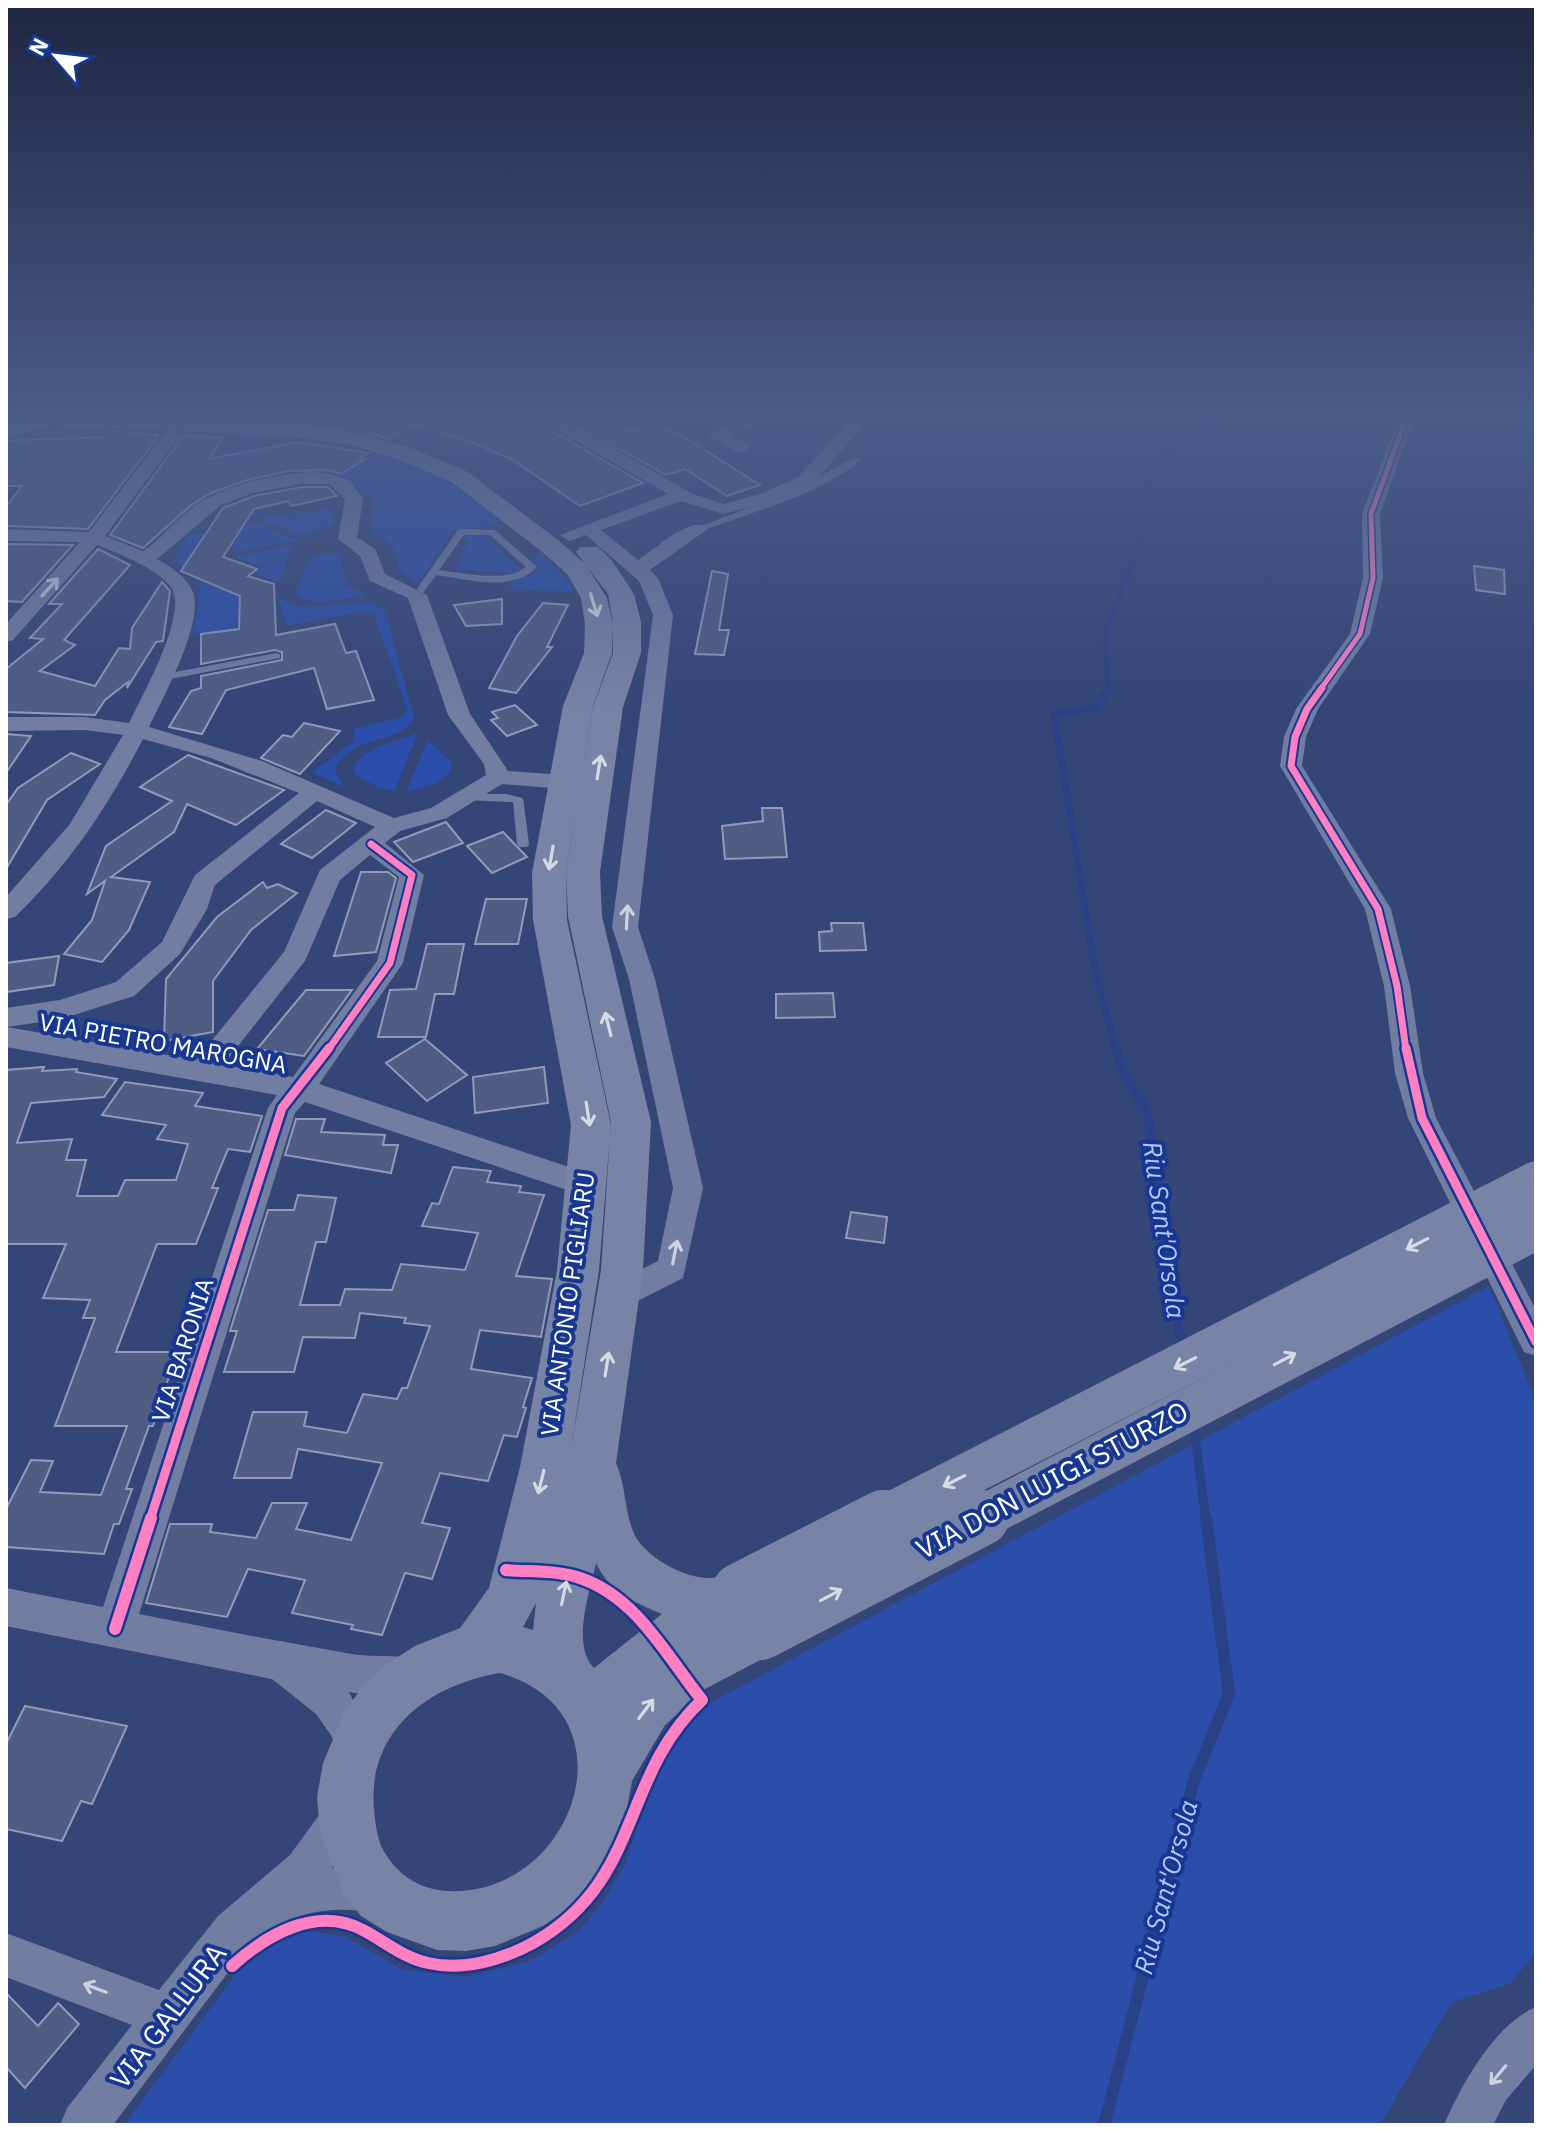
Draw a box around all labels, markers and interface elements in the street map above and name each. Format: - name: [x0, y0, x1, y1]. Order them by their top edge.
- north arrow: [16, 16, 96, 96]
- text: N: [21, 33, 54, 60]
- one-way arrow: [41, 578, 59, 598]
- one-way arrow: [588, 592, 602, 617]
- one-way arrow: [592, 755, 607, 781]
- one-way arrow: [543, 845, 558, 870]
- one-way arrow: [620, 904, 635, 930]
- street label: VIA PIETRO MAROGNA: [37, 1005, 290, 1081]
- one-way arrow: [600, 1011, 615, 1037]
- one-way arrow: [582, 1101, 597, 1126]
- water label: Riu Sant'Orsola: [1136, 1139, 1194, 1321]
- street label: VIA ANTONIO PIGLIARU: [533, 1170, 601, 1438]
- one-way arrow: [1405, 1237, 1429, 1253]
- one-way arrow: [668, 1239, 683, 1265]
- street label: VIA BARONIA: [144, 1273, 220, 1426]
- one-way arrow: [1272, 1350, 1296, 1366]
- one-way arrow: [600, 1351, 615, 1377]
- one-way arrow: [1174, 1355, 1198, 1371]
- street label: VIA DON LUIGI STURZO: [909, 1392, 1194, 1567]
- one-way arrow: [532, 1468, 547, 1494]
- one-way arrow: [942, 1474, 966, 1490]
- one-way arrow: [557, 1580, 572, 1606]
- one-way arrow: [818, 1587, 842, 1603]
- one-way arrow: [638, 1699, 655, 1720]
- water label: Riu Sant'Orsola: [1125, 1796, 1205, 1977]
- street label: VIA GALLURA: [101, 1936, 234, 2096]
- one-way arrow: [83, 1980, 108, 1994]
- one-way arrow: [1489, 2064, 1507, 2085]

